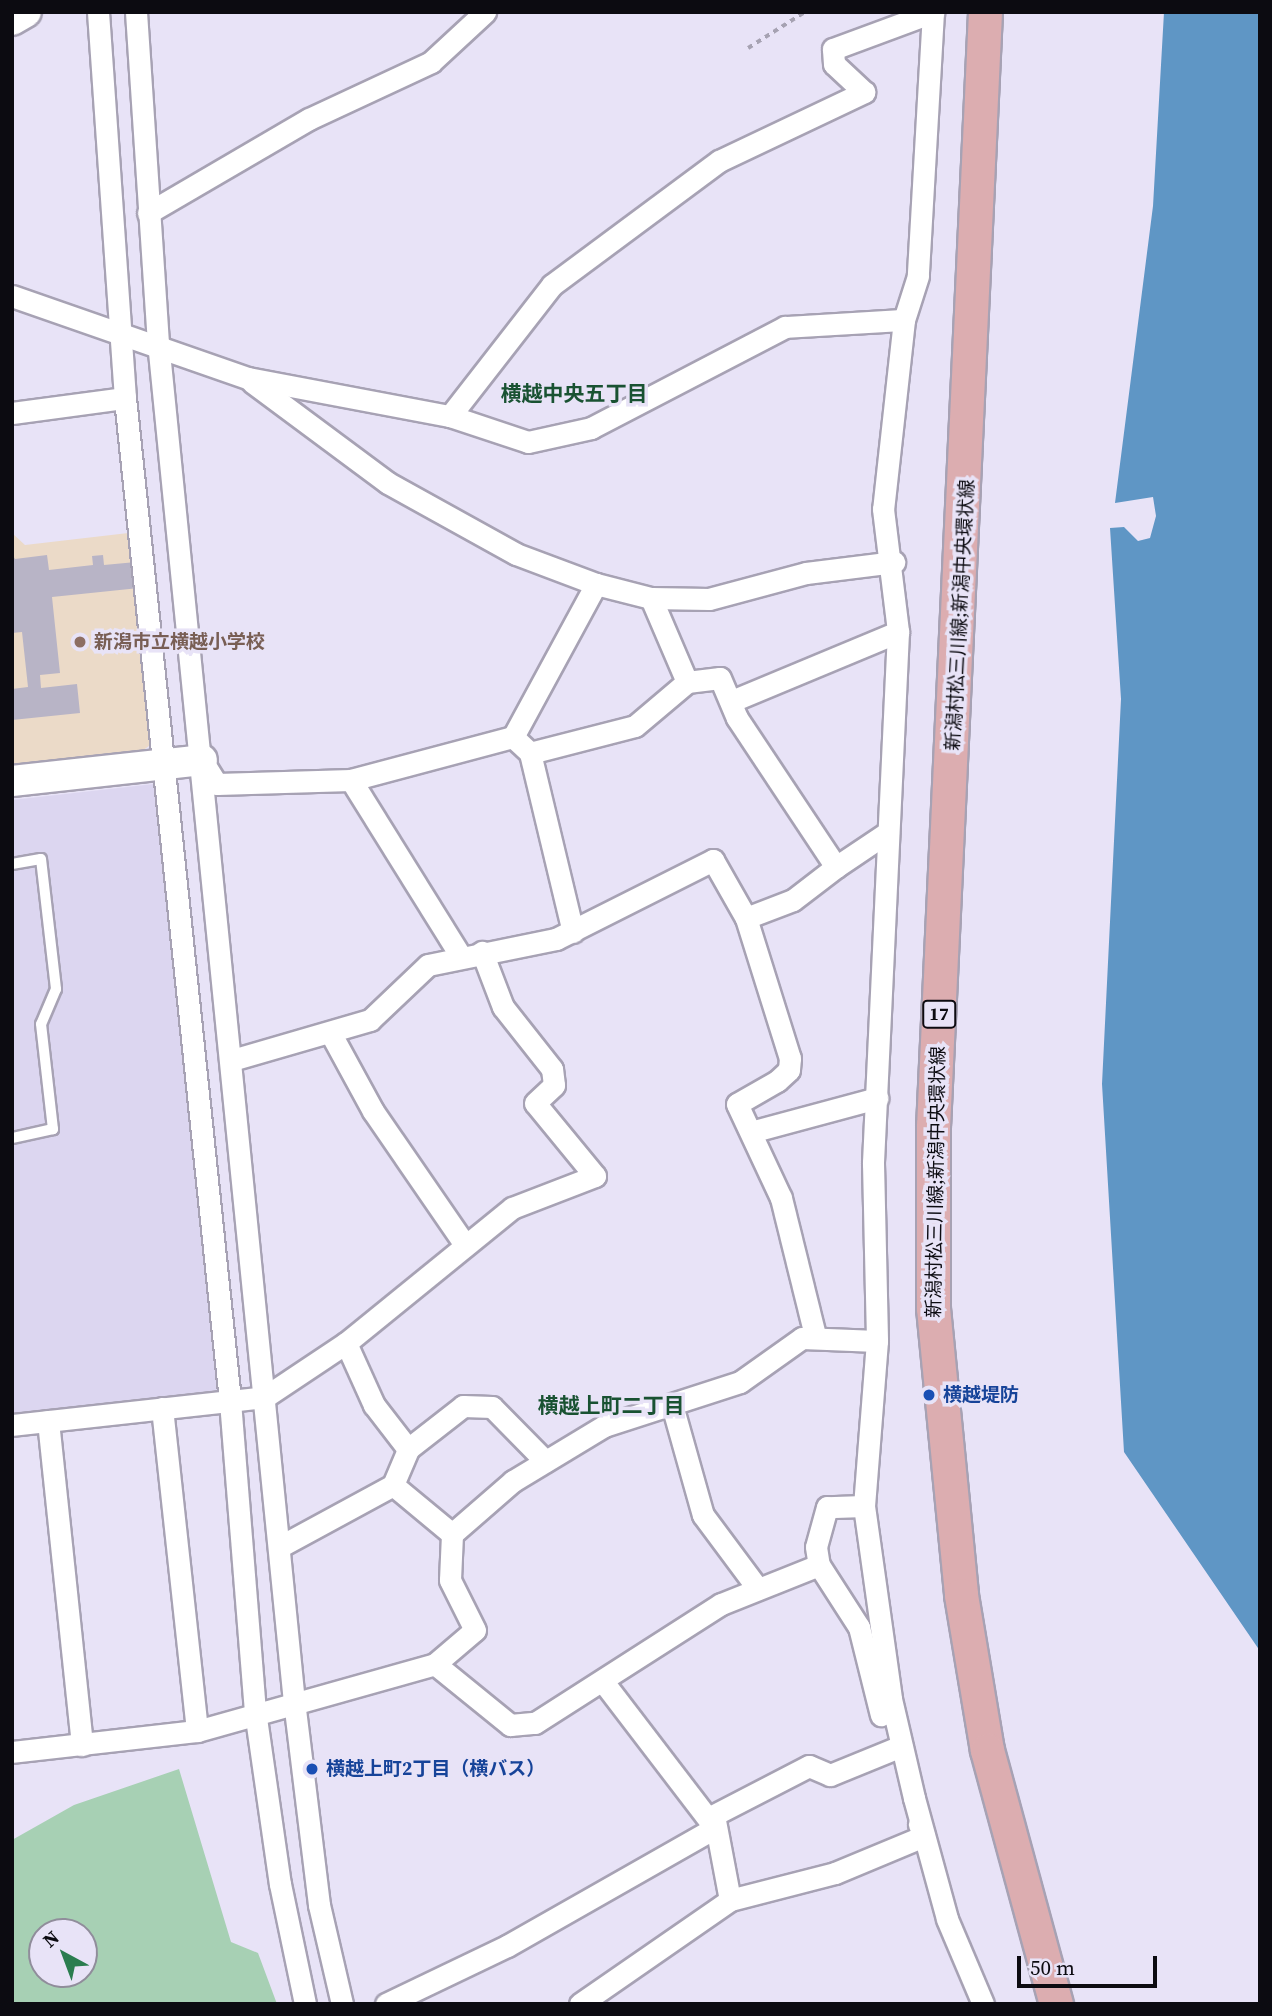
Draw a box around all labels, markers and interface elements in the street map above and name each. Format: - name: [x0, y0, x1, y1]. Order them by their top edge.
- district label: 横越中央五丁目: [501, 381, 647, 407]
- street label: 新潟村松三川線;新潟中央環状線: [942, 479, 978, 751]
- place label: 新潟市立横越小学校: [94, 631, 265, 653]
- marker: 新潟市立横越小学校: [72, 634, 88, 650]
- road number: 17: [922, 1000, 956, 1028]
- street label: 新潟村松三川線;新潟中央環状線: [922, 1046, 950, 1318]
- place label: 横越堤防: [943, 1384, 1019, 1406]
- marker: 横越堤防: [921, 1387, 937, 1403]
- district label: 横越上町二丁目: [538, 1393, 684, 1419]
- place label: 横越上町2丁目（横バス）: [326, 1758, 545, 1780]
- marker: 横越上町2丁目（横バス）: [304, 1761, 320, 1777]
- north arrow: [28, 1918, 98, 1988]
- text: N: [37, 1924, 64, 1953]
- scale bar: [1020, 1942, 1160, 1986]
- text: 50 m: [1030, 1953, 1075, 1982]

